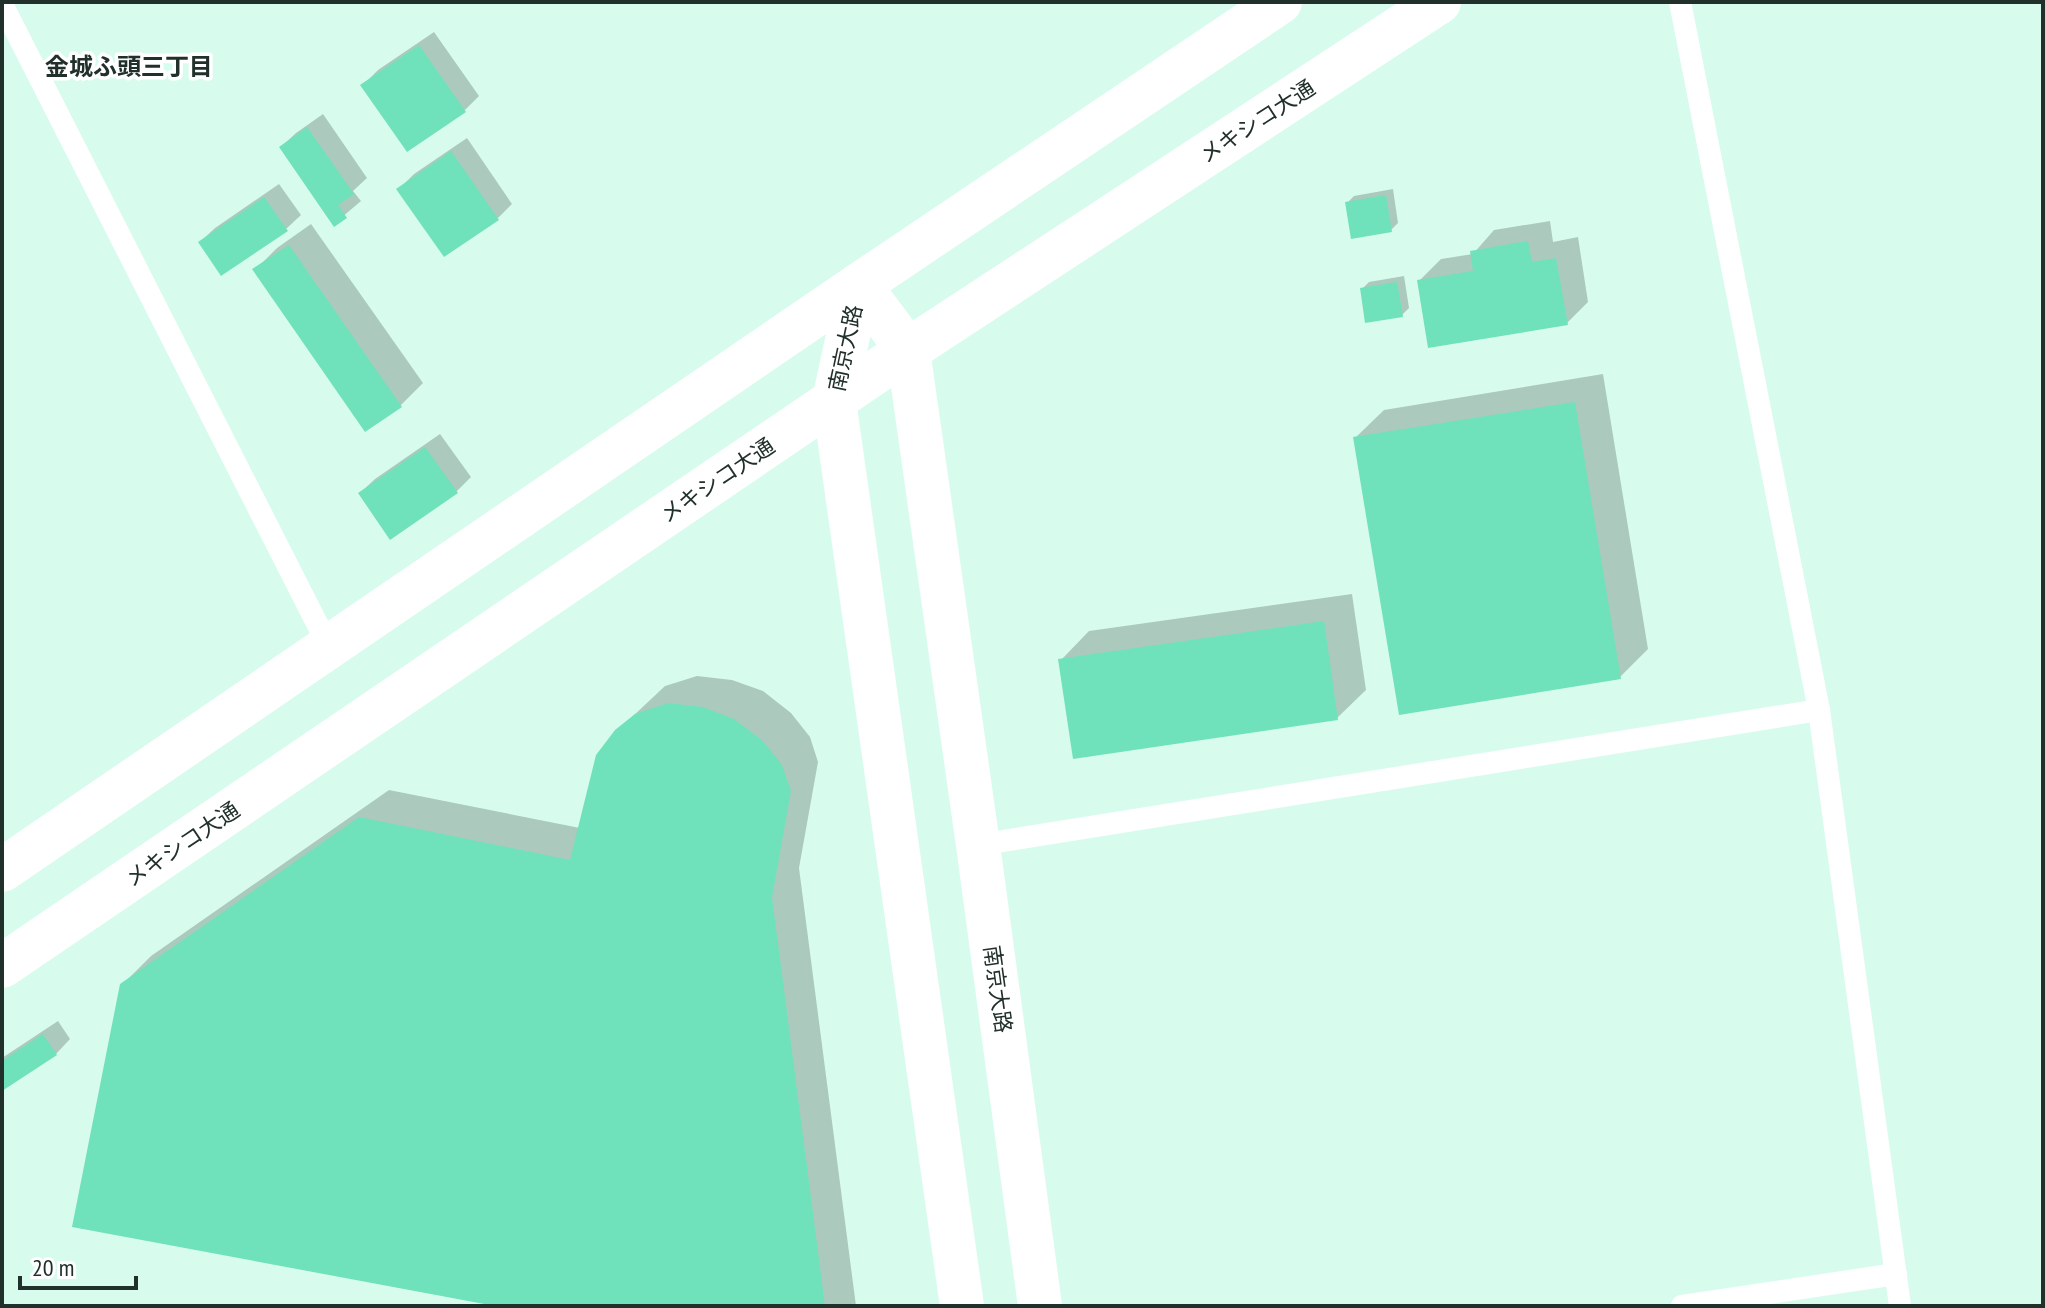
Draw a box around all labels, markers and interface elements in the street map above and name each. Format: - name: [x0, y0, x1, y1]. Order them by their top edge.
- district label: 金城ふ頭三丁目: [45, 51, 213, 82]
- street label: メキシコ大通: [1194, 73, 1320, 169]
- street label: 南京大路: [822, 302, 868, 394]
- street label: メキシコ大通: [654, 431, 780, 529]
- street label: メキシコ大通: [119, 795, 245, 893]
- street label: 南京大路: [978, 943, 1018, 1035]
- scale bar: [20, 1240, 136, 1290]
- text: 20 m: [32, 1252, 74, 1283]

